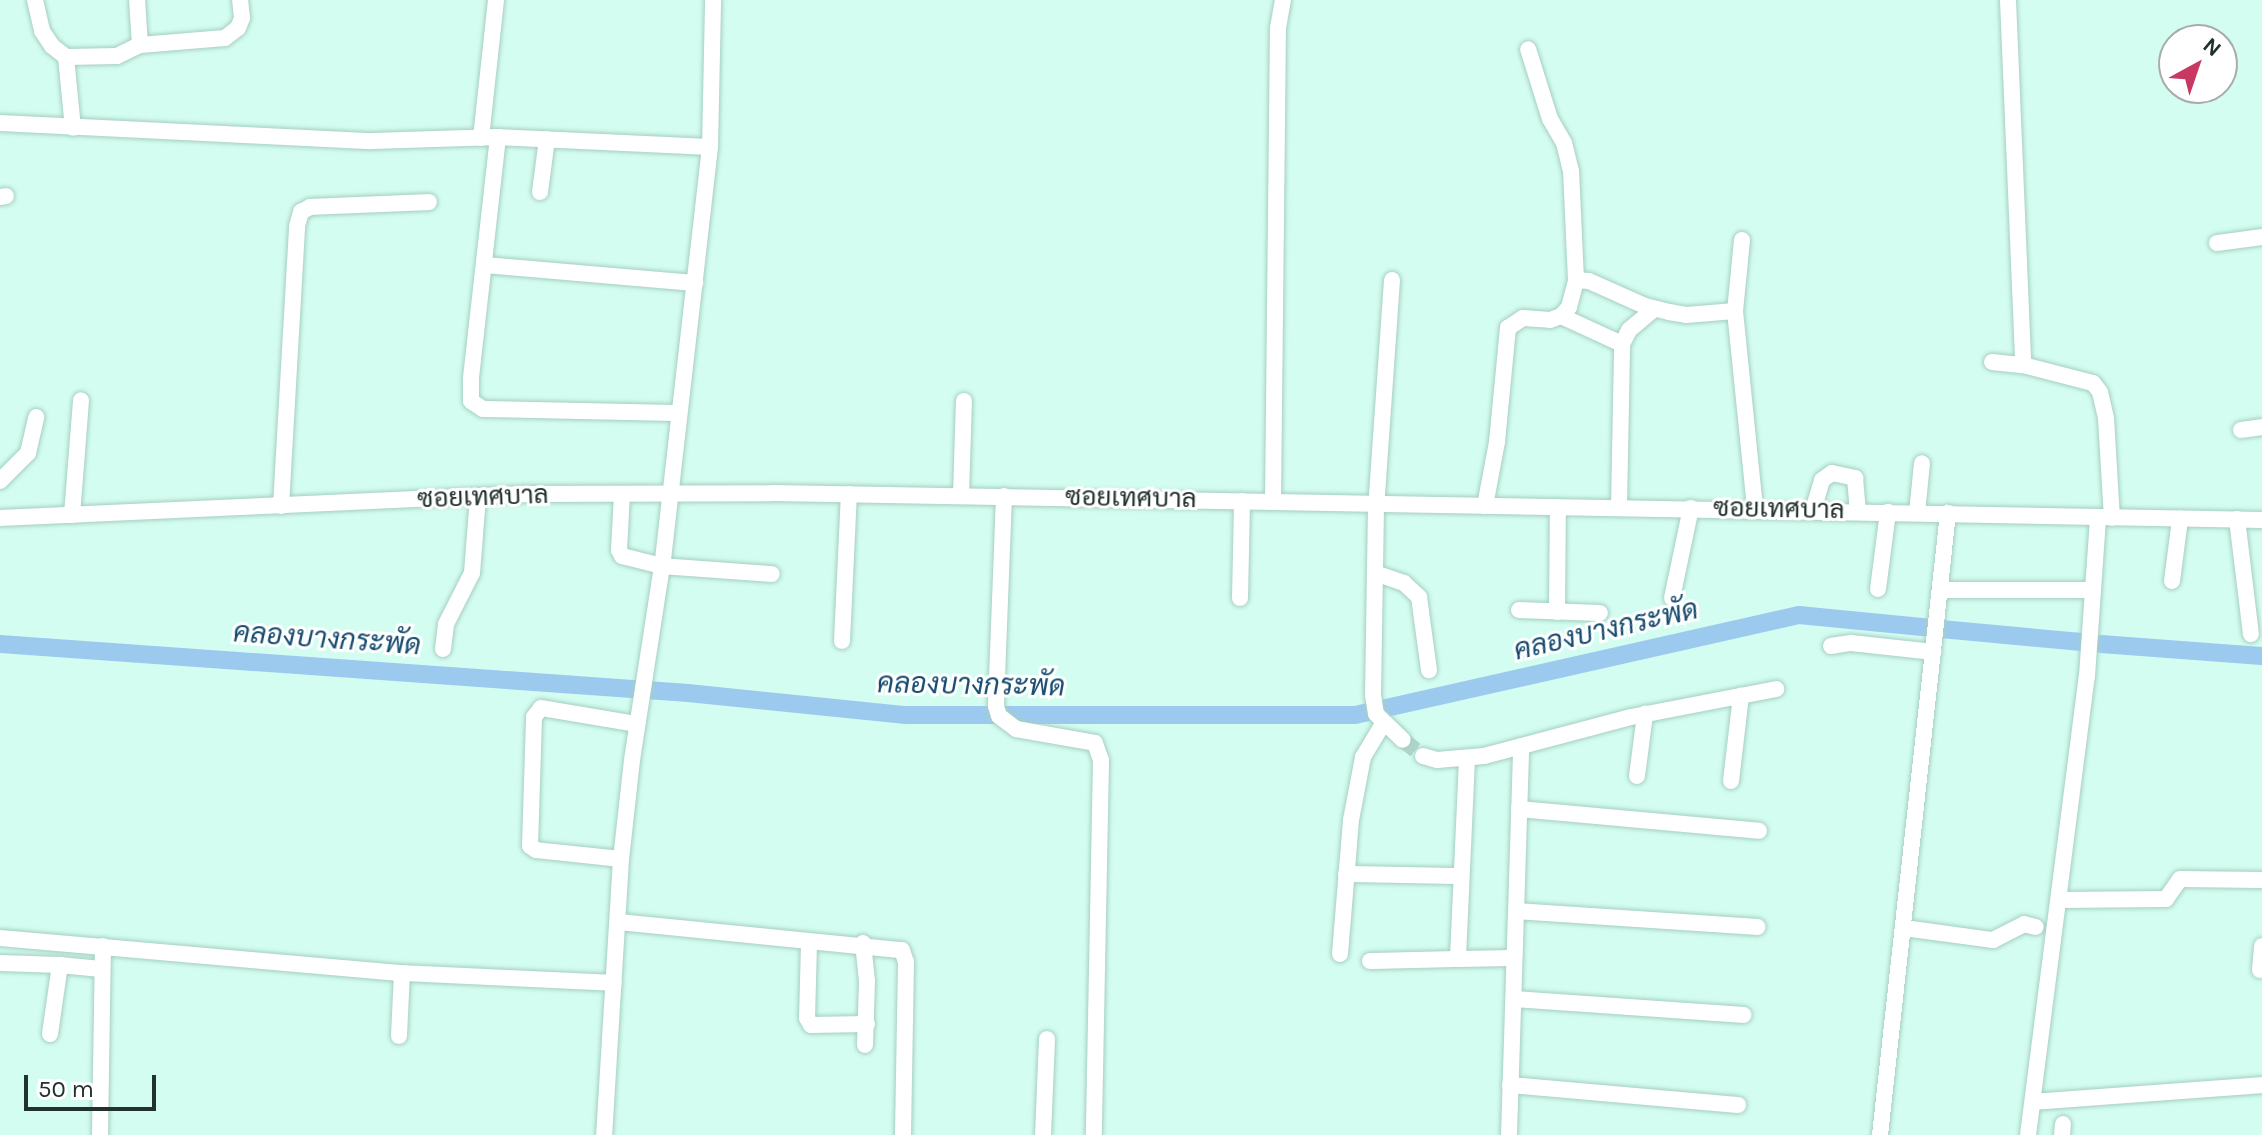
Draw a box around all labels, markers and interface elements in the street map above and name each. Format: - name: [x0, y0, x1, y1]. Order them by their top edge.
- north arrow: [2158, 24, 2238, 104]
- text: N: [2198, 32, 2227, 62]
- street label: ซอยเทศบาล: [417, 479, 549, 515]
- street label: ซอยเทศบาล: [1065, 481, 1197, 515]
- street label: ซอยเทศบาล: [1713, 492, 1845, 526]
- water label: คลองบางกระพัด: [1511, 592, 1701, 668]
- water label: คลองบางกระพัด: [232, 616, 422, 662]
- water label: คลองบางกระพัด: [877, 667, 1065, 703]
- scale bar: [28, 1059, 160, 1109]
- text: 50 m: [38, 1075, 94, 1103]

